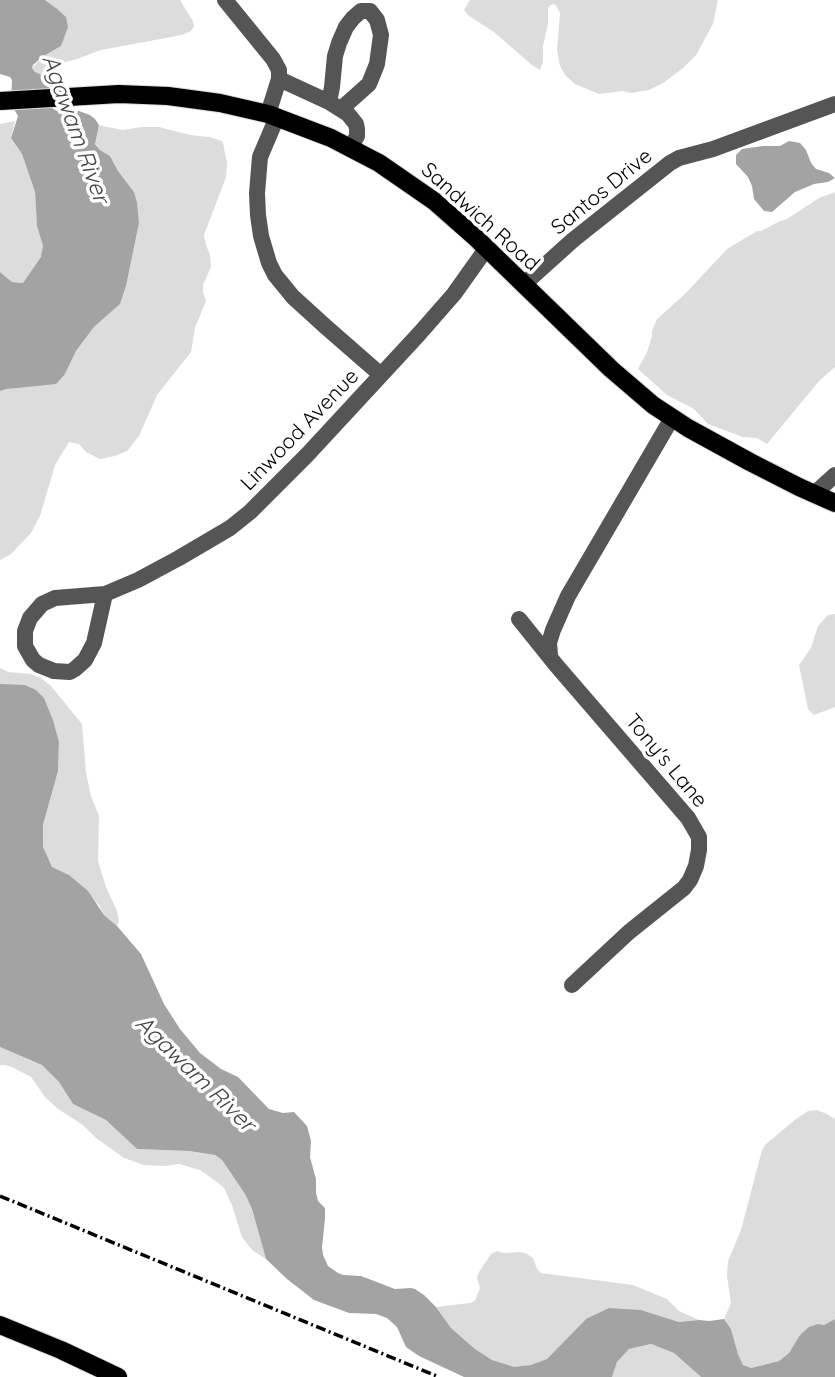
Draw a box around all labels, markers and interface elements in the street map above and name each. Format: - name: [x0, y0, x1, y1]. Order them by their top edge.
- water label: Agawam River: [35, 51, 115, 207]
- street label: Santos Drive: [546, 144, 658, 240]
- street label: Sandwich Road: [416, 157, 544, 277]
- street label: Linwood Avenue: [236, 364, 364, 496]
- street label: Tony's Lane: [620, 709, 712, 813]
- water label: Agawam River: [129, 1010, 261, 1138]

